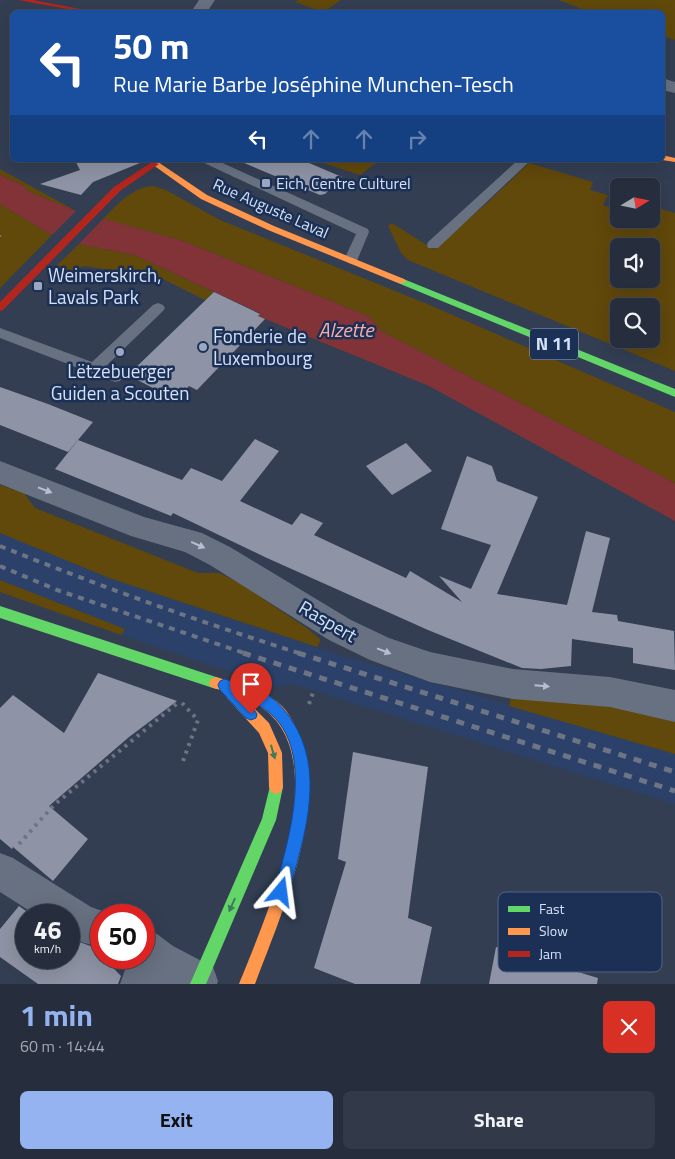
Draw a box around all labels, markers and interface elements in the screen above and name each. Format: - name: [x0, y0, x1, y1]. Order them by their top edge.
- text: 50 m: [113, 19, 189, 73]
- icon: left: [30, 30, 95, 95]
- text: Rue Marie Barbe Joséphine Munchen-Tesch: [113, 67, 514, 101]
- icon: left: [244, 125, 272, 153]
- icon: ahead: [297, 125, 325, 153]
- icon: ahead: [350, 125, 378, 153]
- icon: right: [403, 125, 431, 153]
- place label: Eich, Centre Culturel: [276, 171, 411, 195]
- street label: Rue Auguste Laval: [209, 172, 333, 244]
- marker: Eich, Centre Culturel: [260, 177, 272, 189]
- north arrow: [610, 178, 660, 228]
- map controls: [610, 178, 660, 348]
- button: sound: [610, 238, 660, 288]
- place label: Weimerskirch, Lavals Park: [48, 260, 161, 311]
- marker: Weimerskirch, Lavals Park: [32, 280, 44, 292]
- button: search: [610, 298, 660, 348]
- water label: Alzette: [319, 314, 375, 345]
- place label: Fonderie de Luxembourg: [213, 321, 312, 372]
- road number: N 11: [530, 328, 578, 359]
- marker: Fonderie de Luxembourg: [197, 341, 209, 353]
- marker: Lëtzebuerger Guiden a Scouten: [114, 346, 126, 358]
- place label: Lëtzebuerger Guiden a Scouten: [51, 356, 189, 407]
- one-way arrow: [38, 487, 53, 494]
- one-way arrow: [191, 542, 205, 550]
- street label: Raspert: [294, 592, 363, 649]
- one-way arrow: [377, 647, 391, 655]
- pin: [230, 663, 272, 714]
- icon: arrive: [237, 670, 265, 698]
- one-way arrow: [534, 682, 550, 690]
- one-way arrow: [269, 744, 277, 760]
- position arrow: [254, 865, 306, 917]
- legend: [498, 892, 662, 972]
- one-way arrow: [227, 898, 235, 912]
- text: Fast: [539, 898, 564, 919]
- speed limit sign: 50: [90, 904, 155, 969]
- text: 46: [33, 911, 62, 949]
- text: Slow: [539, 920, 568, 941]
- text: km/h: [34, 939, 61, 958]
- text: Jam: [539, 943, 562, 964]
- text: 1 min: [20, 992, 93, 1038]
- button: close: [603, 1001, 655, 1053]
- text: 60 m · 14:44: [20, 1034, 105, 1058]
- button: Exit: [20, 1091, 333, 1149]
- button: Share: [343, 1091, 655, 1149]

